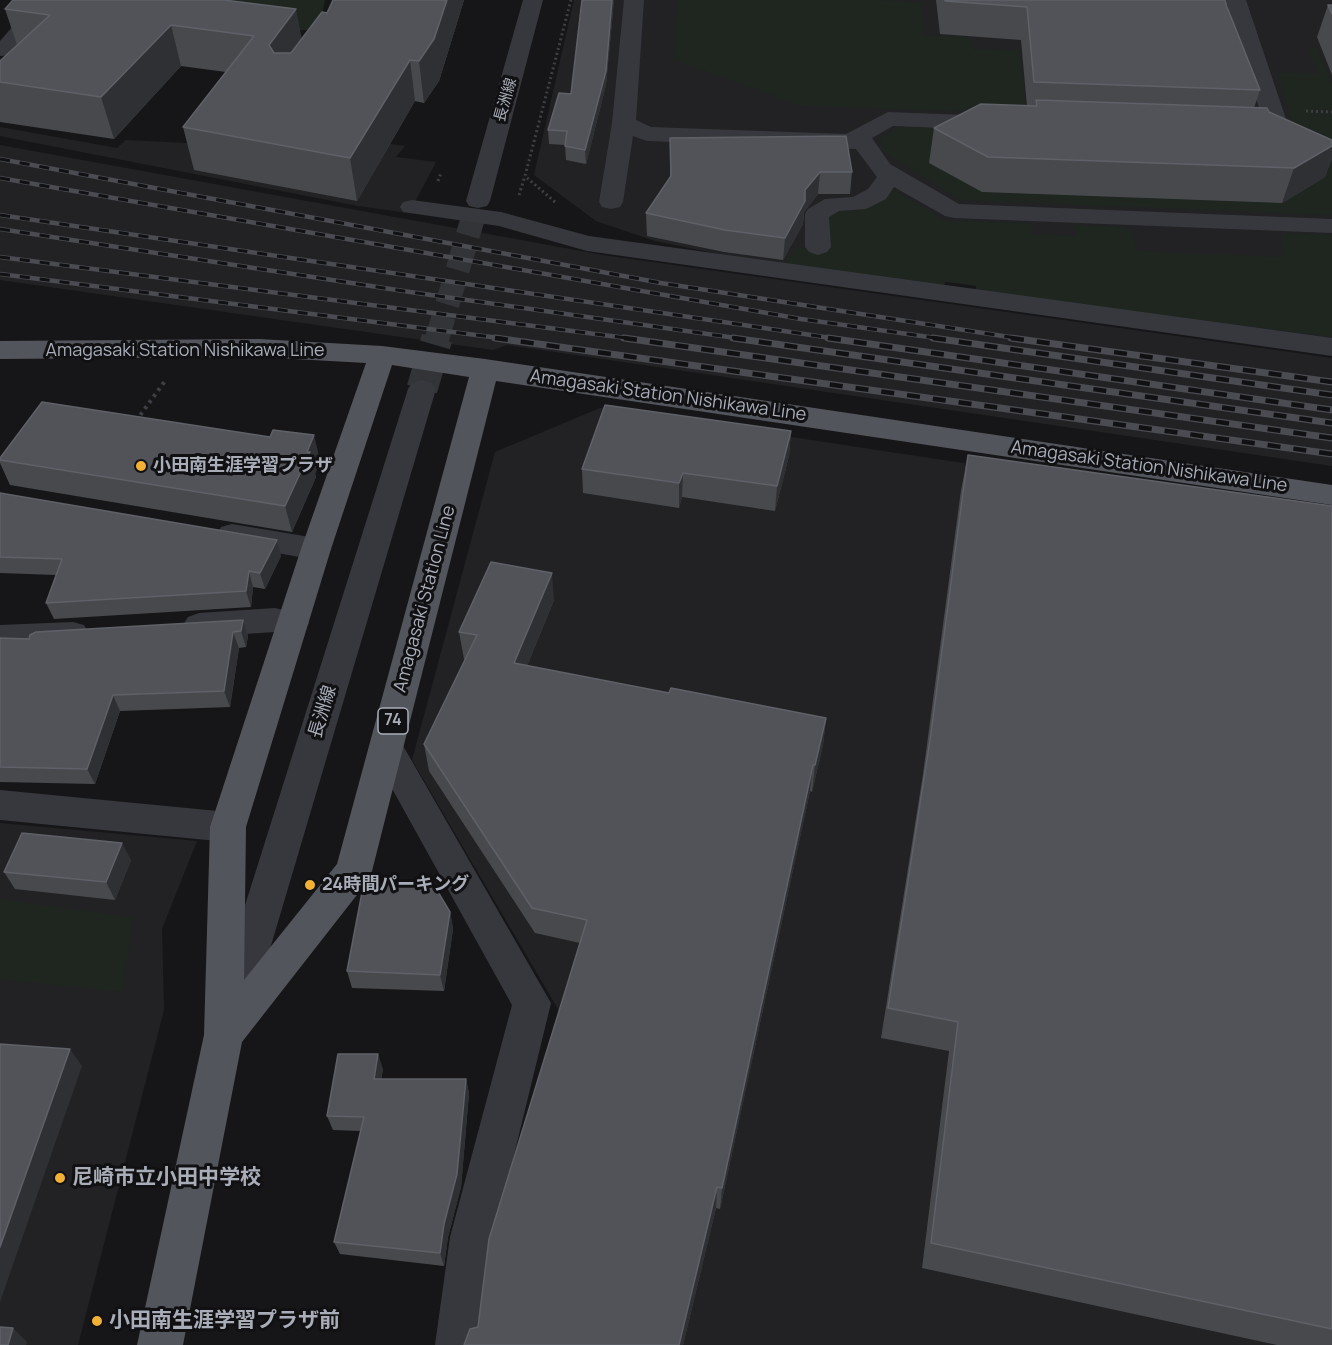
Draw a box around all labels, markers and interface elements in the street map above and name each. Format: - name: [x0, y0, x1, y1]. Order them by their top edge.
- street label: 長洲線: [491, 76, 521, 124]
- street label: Amagasaki Station Nishikawa Line: [45, 340, 325, 362]
- street label: Amagasaki Station Nishikawa Line: [528, 366, 808, 426]
- street label: Amagasaki Station Nishikawa Line: [1009, 437, 1289, 497]
- place label: 小田南生涯学習プラザ: [153, 455, 333, 477]
- marker: 小田南生涯学習プラザ: [134, 459, 148, 473]
- street label: Amagasaki Station Line: [390, 503, 460, 695]
- street label: 長洲線: [305, 683, 341, 741]
- road number: 74: [378, 708, 408, 734]
- place label: 24時間パーキング: [322, 874, 469, 896]
- marker: 24時間パーキング: [303, 878, 317, 892]
- place label: 尼崎市立小田中学校: [72, 1165, 261, 1191]
- marker: 尼崎市立小田中学校: [53, 1171, 67, 1185]
- place label: 小田南生涯学習プラザ前: [109, 1308, 340, 1334]
- marker: 小田南生涯学習プラザ前: [90, 1314, 104, 1328]

